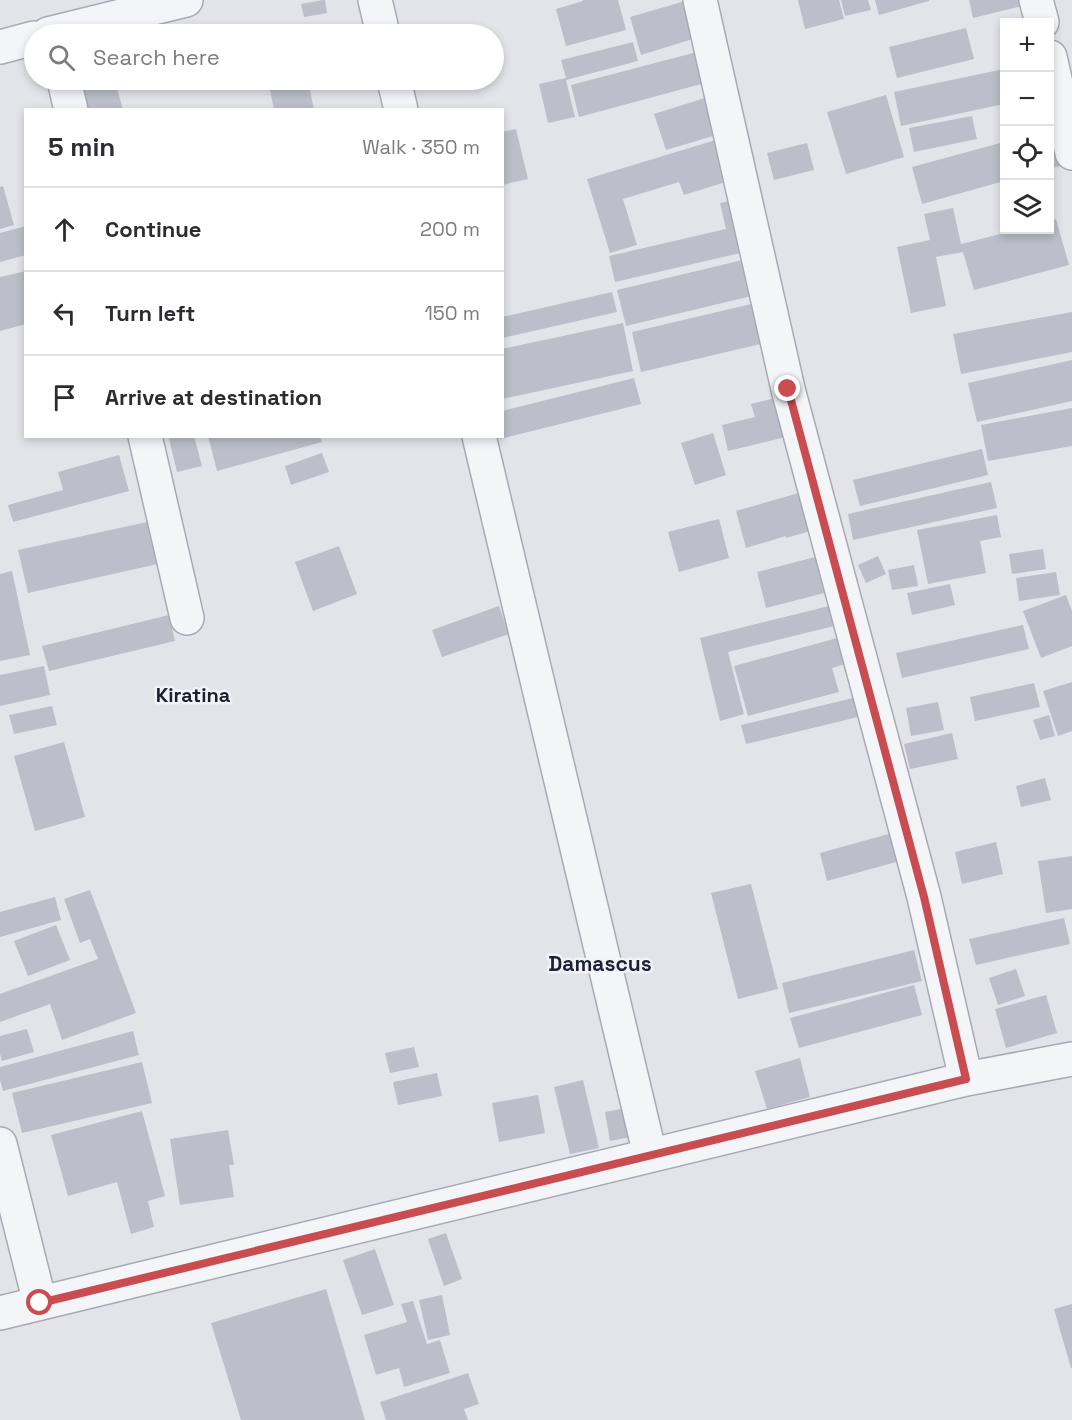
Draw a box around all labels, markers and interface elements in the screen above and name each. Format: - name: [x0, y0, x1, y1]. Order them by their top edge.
- map controls: [1000, 18, 1054, 234]
- button: +: [1000, 18, 1054, 72]
- search box: [24, 24, 504, 90]
- icon: search: [45, 41, 78, 74]
- text: Search here: [93, 43, 220, 71]
- button: −: [1000, 72, 1054, 126]
- button: locate: [1000, 126, 1054, 180]
- text: 5 min: [48, 130, 115, 164]
- text: Walk · 350 m: [362, 134, 480, 160]
- button: layers: [1000, 180, 1054, 234]
- icon: ahead: [48, 213, 81, 246]
- text: Continue: [105, 215, 201, 243]
- text: 200 m: [420, 216, 480, 242]
- icon: left: [48, 297, 81, 330]
- text: Turn left: [105, 299, 195, 327]
- text: 150 m: [425, 300, 480, 326]
- route end: [774, 375, 800, 401]
- icon: arrive: [48, 381, 81, 414]
- text: Arrive at destination: [105, 383, 322, 411]
- district label: Kiratina: [156, 682, 231, 708]
- district label: Damascus: [548, 950, 652, 977]
- route start: [26, 1289, 52, 1315]

